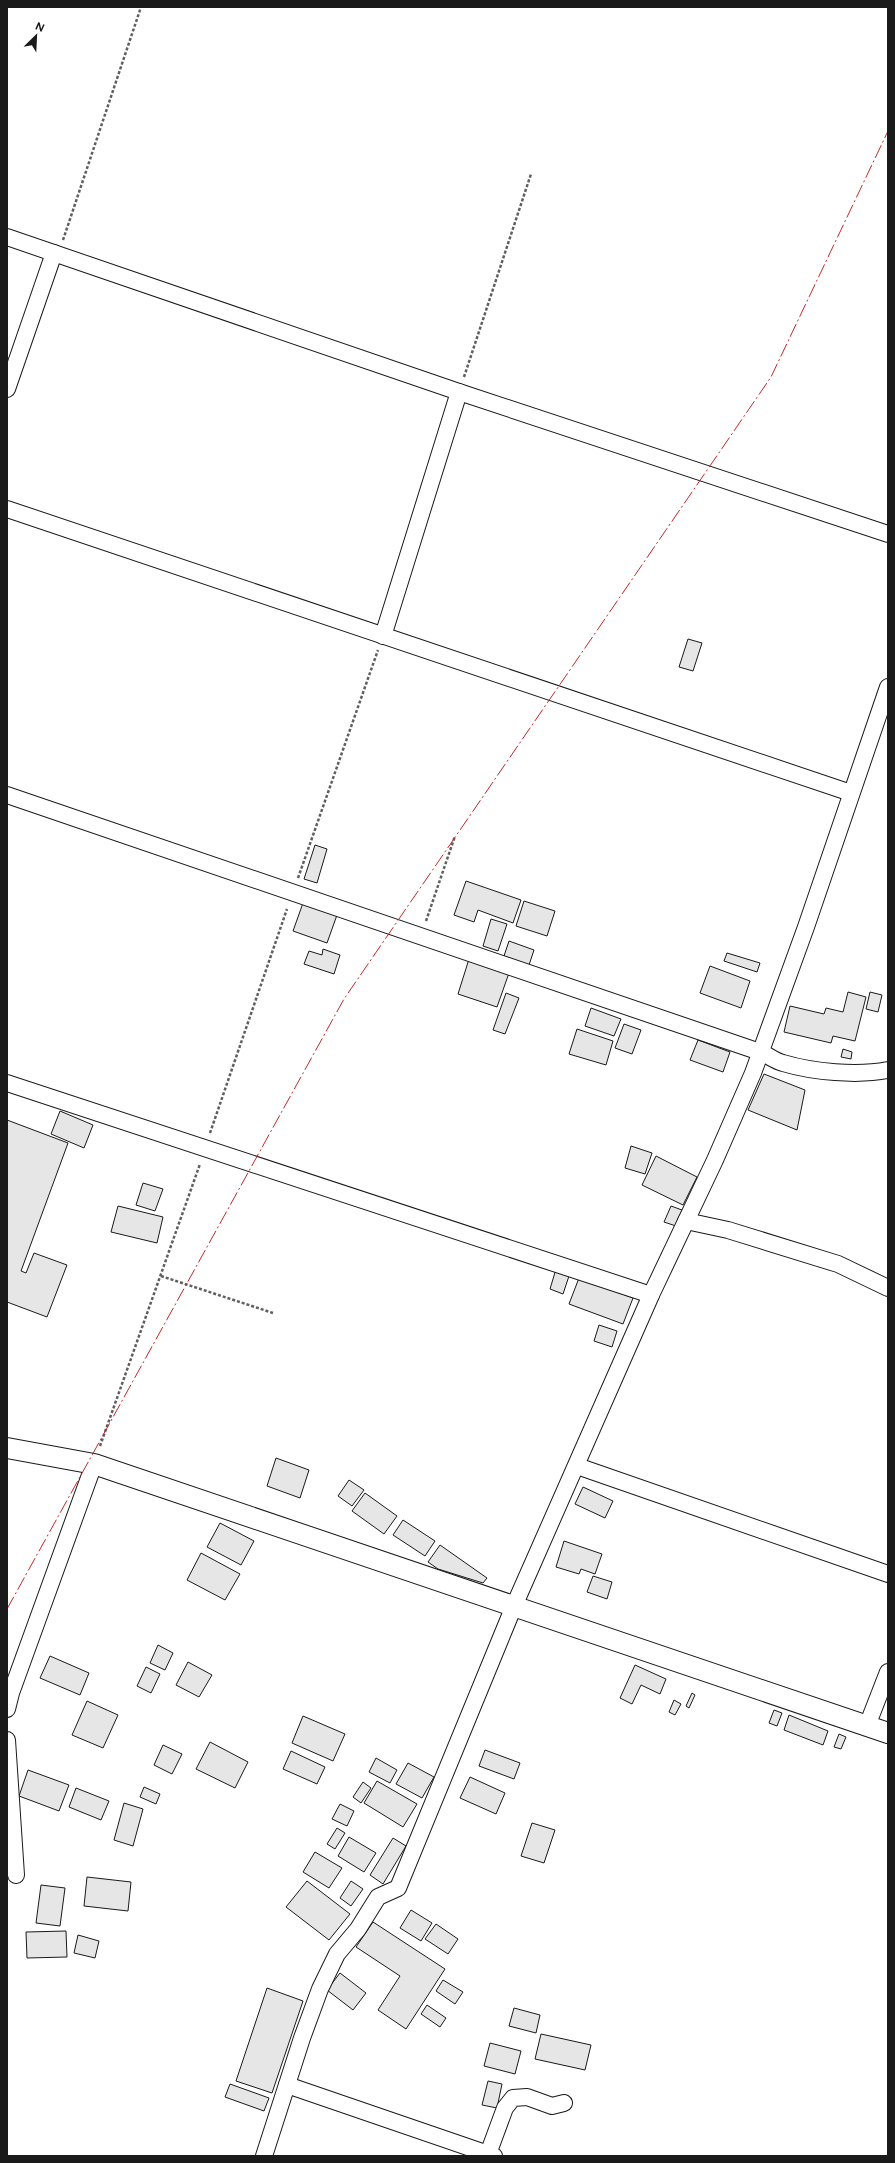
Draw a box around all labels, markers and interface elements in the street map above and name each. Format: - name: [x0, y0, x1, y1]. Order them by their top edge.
- north arrow: [16, 16, 56, 56]
- text: N: [33, 20, 46, 35]

